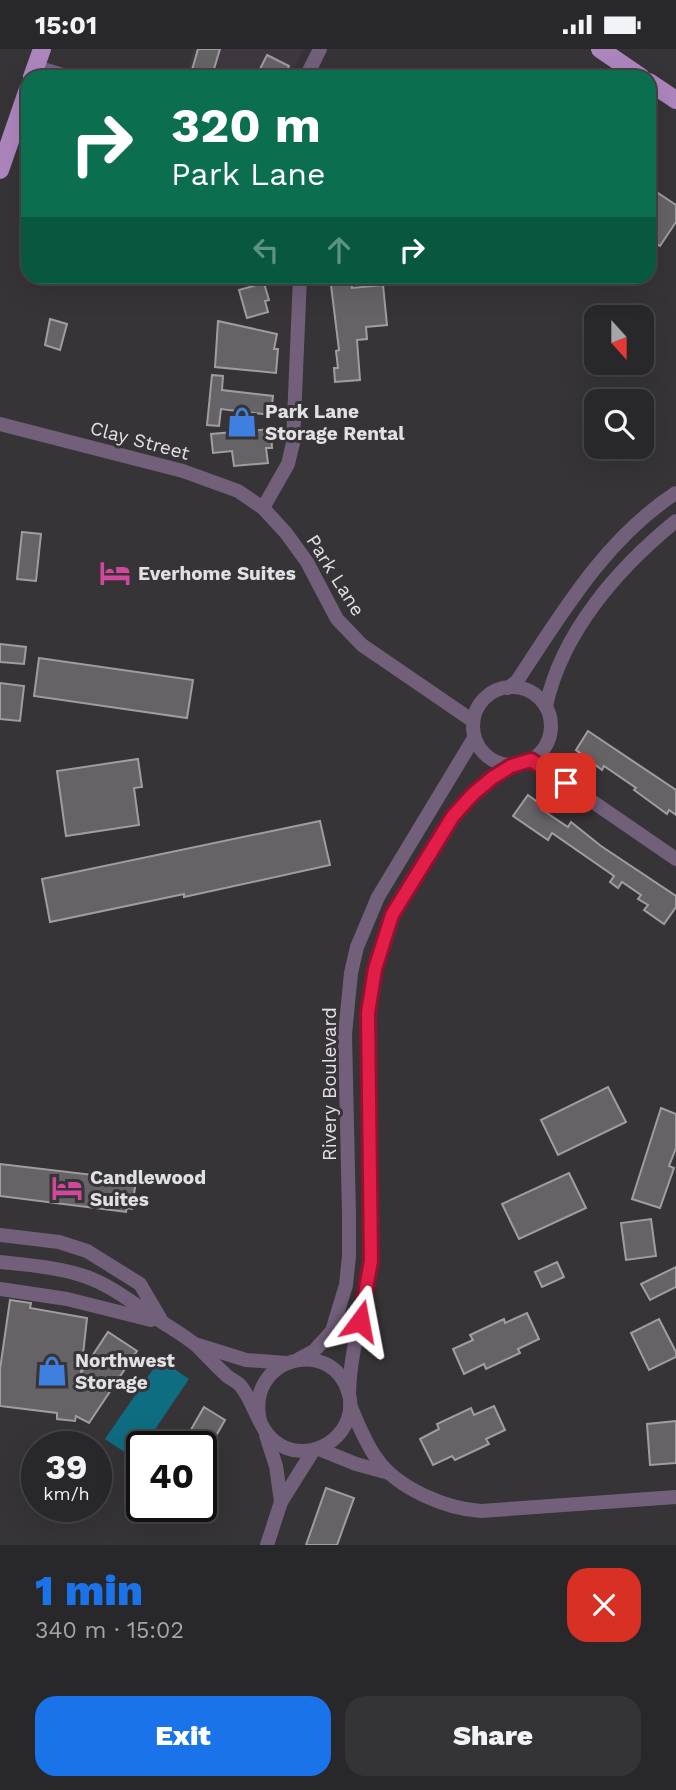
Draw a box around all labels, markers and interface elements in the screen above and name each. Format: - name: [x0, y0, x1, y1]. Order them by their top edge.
- text: 15:01: [35, 10, 97, 40]
- text: 320 m: [171, 96, 321, 154]
- icon: right: [56, 98, 147, 189]
- text: Park Lane: [171, 155, 326, 193]
- icon: left: [247, 231, 285, 269]
- icon: ahead: [320, 231, 358, 269]
- icon: right: [393, 231, 431, 269]
- north arrow: [584, 305, 654, 375]
- map controls: [584, 305, 654, 459]
- button: search: [584, 389, 654, 459]
- place label: Park Lane Storage Rental: [265, 400, 405, 445]
- shop icon: Park Lane Storage Rental: [225, 405, 259, 439]
- street label: Clay Street: [88, 416, 192, 465]
- street label: Park Lane: [302, 530, 370, 620]
- hotel icon: Everhome Suites: [98, 556, 132, 590]
- place label: Everhome Suites: [138, 562, 296, 585]
- pin: [536, 753, 596, 813]
- icon: arrive: [547, 764, 585, 802]
- street label: Rivery Boulevard: [318, 1007, 341, 1161]
- place label: Candlewood Suites: [90, 1166, 206, 1211]
- hotel icon: Candlewood Suites: [50, 1171, 84, 1205]
- position arrow: [323, 1284, 397, 1358]
- place label: Northwest Storage: [75, 1349, 176, 1394]
- shop icon: Northwest Storage: [35, 1354, 69, 1388]
- speed limit sign: 40: [126, 1431, 217, 1522]
- text: 39: [45, 1446, 88, 1488]
- text: km/h: [43, 1483, 90, 1504]
- text: 1 min: [35, 1566, 143, 1615]
- button: close: [567, 1568, 641, 1642]
- text: 340 m · 15:02: [35, 1617, 184, 1644]
- button: Exit: [35, 1696, 331, 1776]
- button: Share: [345, 1696, 641, 1776]

